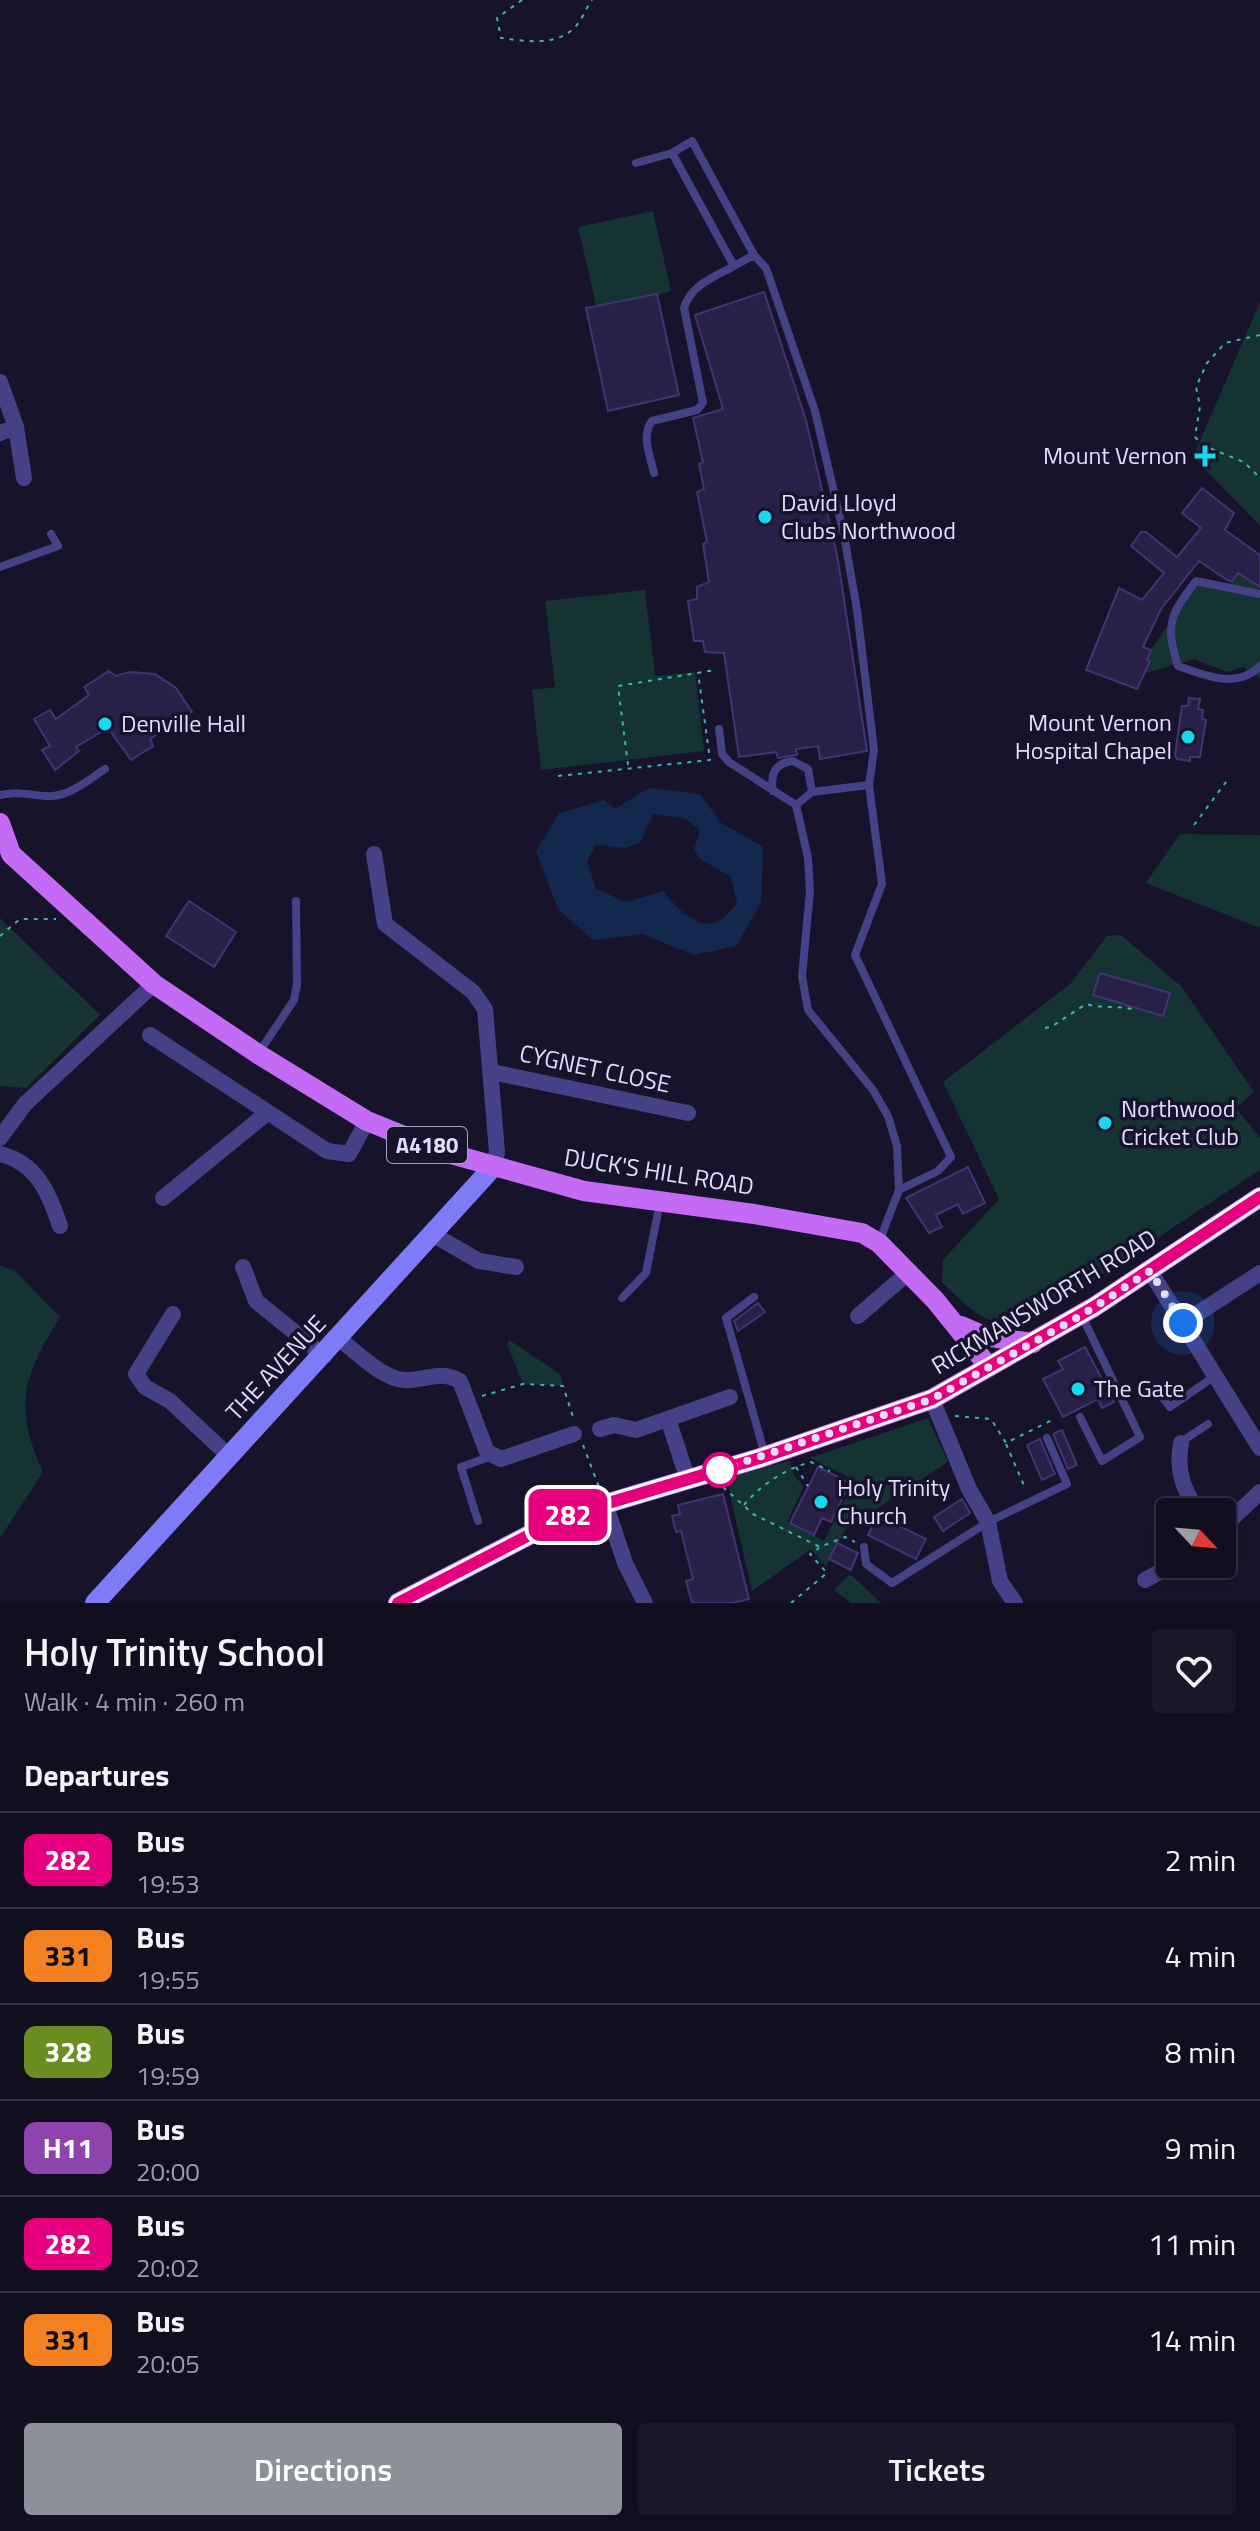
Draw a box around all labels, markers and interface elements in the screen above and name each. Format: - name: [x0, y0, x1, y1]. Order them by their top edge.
- place label: Mount Vernon: [1043, 437, 1187, 473]
- marker: Mount Vernon: [1194, 445, 1216, 467]
- place label: David Lloyd Clubs Northwood: [781, 484, 956, 548]
- marker: David Lloyd Clubs Northwood: [756, 508, 774, 526]
- place label: Mount Vernon Hospital Chapel: [1015, 704, 1172, 768]
- place label: Denville Hall: [121, 705, 246, 741]
- marker: Denville Hall: [96, 715, 114, 733]
- marker: Mount Vernon Hospital Chapel: [1179, 728, 1197, 746]
- street label: CYGNET CLOSE: [516, 1034, 674, 1102]
- place label: Northwood Cricket Club: [1121, 1090, 1239, 1154]
- marker: Northwood Cricket Club: [1096, 1114, 1114, 1132]
- road number: A4180: [387, 1127, 467, 1163]
- street label: DUCK'S HILL ROAD: [562, 1138, 757, 1204]
- street label: RICKMANSWORTH ROAD: [924, 1220, 1163, 1383]
- your location: [1163, 1303, 1203, 1343]
- street label: THE AVENUE: [217, 1306, 334, 1428]
- place label: The Gate: [1094, 1370, 1184, 1406]
- marker: The Gate: [1069, 1380, 1087, 1398]
- unlabelled marker: [703, 1453, 737, 1487]
- place label: Holy Trinity Church: [837, 1469, 951, 1533]
- line badge: 282: [522, 1489, 614, 1541]
- text: 282: [544, 1493, 592, 1536]
- marker: Holy Trinity Church: [812, 1493, 830, 1511]
- north arrow: [1156, 1498, 1236, 1578]
- map controls: [1156, 1498, 1236, 1578]
- text: Holy Trinity School: [24, 1623, 325, 1681]
- button: heart: [1152, 1629, 1236, 1713]
- text: Walk · 4 min · 260 m: [24, 1682, 245, 1721]
- text: Departures: [24, 1752, 169, 1798]
- text: Bus: [136, 1818, 185, 1864]
- text: 2 min: [1165, 1837, 1236, 1883]
- text: 282: [44, 1838, 92, 1881]
- text: 19:53: [136, 1864, 200, 1903]
- text: Bus: [136, 1914, 185, 1960]
- text: 4 min: [1165, 1933, 1236, 1979]
- text: 331: [44, 1934, 92, 1977]
- text: 19:55: [136, 1960, 200, 1999]
- text: Bus: [136, 2010, 185, 2056]
- text: 8 min: [1165, 2029, 1236, 2075]
- text: 328: [44, 2030, 92, 2073]
- text: 19:59: [136, 2056, 200, 2095]
- text: Bus: [136, 2106, 185, 2152]
- text: 9 min: [1165, 2125, 1236, 2171]
- text: H11: [43, 2126, 93, 2169]
- text: 20:00: [136, 2152, 200, 2191]
- text: Bus: [136, 2202, 185, 2248]
- text: 11 min: [1148, 2221, 1236, 2267]
- text: 282: [44, 2222, 92, 2265]
- text: 20:02: [136, 2248, 200, 2287]
- text: Bus: [136, 2298, 185, 2344]
- text: 14 min: [1148, 2317, 1236, 2363]
- text: 331: [44, 2318, 92, 2361]
- text: 20:05: [136, 2344, 200, 2383]
- button: Directions: [24, 2423, 622, 2515]
- button: Tickets: [638, 2423, 1236, 2515]

